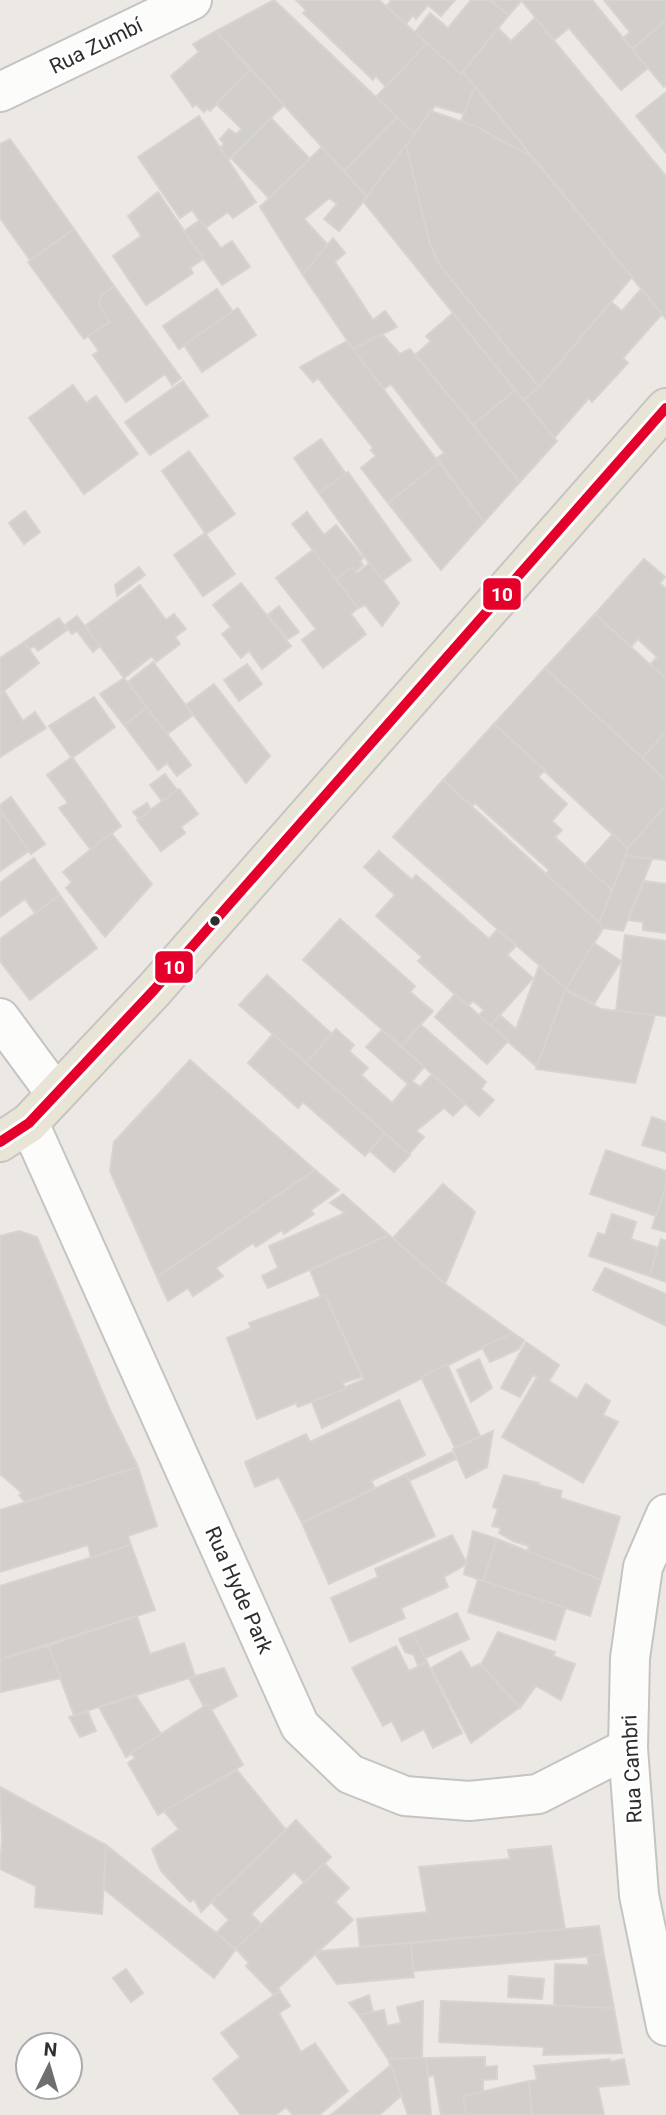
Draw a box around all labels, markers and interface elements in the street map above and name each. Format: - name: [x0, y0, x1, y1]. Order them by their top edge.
- street label: Rua Zumbí: [46, 13, 147, 79]
- line badge: 10: [482, 577, 522, 611]
- text: 10: [491, 583, 513, 606]
- unlabelled marker: [208, 914, 222, 928]
- line badge: 10: [154, 950, 194, 984]
- text: 10: [163, 956, 185, 979]
- street label: Rua Hyde Park: [200, 1523, 278, 1658]
- street label: Rua Cambri: [617, 1714, 647, 1824]
- north arrow: [14, 2031, 84, 2101]
- text: N: [43, 2038, 58, 2062]

